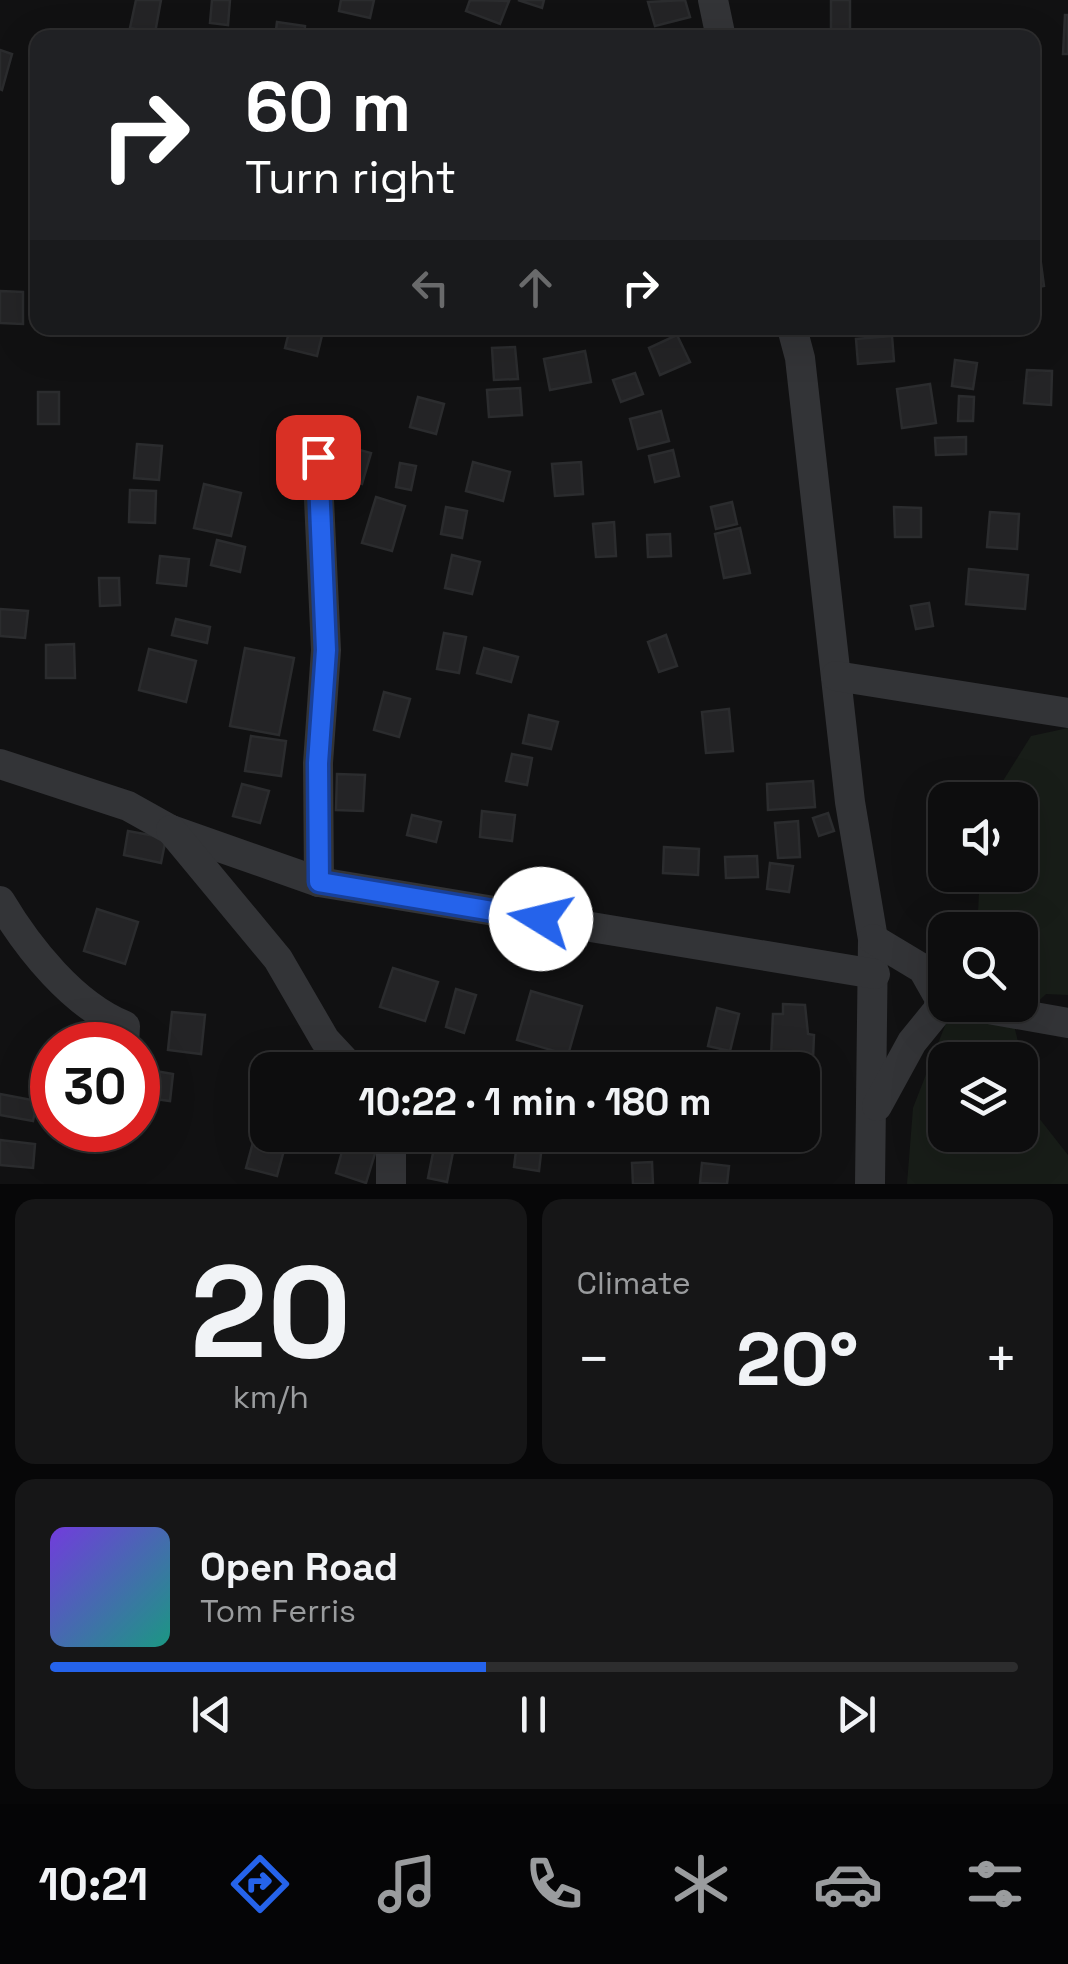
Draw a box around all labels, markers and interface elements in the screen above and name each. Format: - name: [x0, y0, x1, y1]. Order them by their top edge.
- text: 60 m: [245, 62, 411, 151]
- icon: right: [80, 70, 210, 200]
- text: Turn right: [245, 149, 456, 206]
- icon: left: [403, 260, 458, 315]
- icon: ahead: [508, 260, 563, 315]
- icon: right: [613, 260, 668, 315]
- pin: [276, 415, 361, 500]
- icon: arrive: [291, 430, 346, 485]
- map controls: [928, 782, 1038, 1152]
- button: sound: [928, 782, 1038, 892]
- position arrow: [489, 867, 593, 971]
- button: search: [928, 912, 1038, 1022]
- speed limit sign: 30: [30, 1022, 160, 1152]
- button: layers: [928, 1042, 1038, 1152]
- text: 10:22 · 1 min · 180 m: [359, 1078, 711, 1126]
- text: 20: [190, 1229, 351, 1395]
- text: Climate: [577, 1263, 691, 1303]
- text: 20°: [736, 1311, 859, 1407]
- text: −: [577, 1324, 611, 1394]
- text: +: [984, 1324, 1018, 1394]
- text: km/h: [233, 1377, 309, 1417]
- text: Open Road: [200, 1543, 398, 1591]
- text: Tom Ferris: [200, 1591, 356, 1631]
- icon: previous: [184, 1687, 239, 1742]
- icon: pause: [506, 1687, 561, 1742]
- icon: next: [829, 1687, 884, 1742]
- icon: directions: [225, 1849, 295, 1919]
- icon: music: [372, 1849, 442, 1919]
- icon: phone: [519, 1849, 589, 1919]
- icon: climate: [666, 1849, 736, 1919]
- icon: car: [813, 1849, 883, 1919]
- icon: filters: [960, 1849, 1030, 1919]
- text: 10:21: [38, 1856, 148, 1913]

